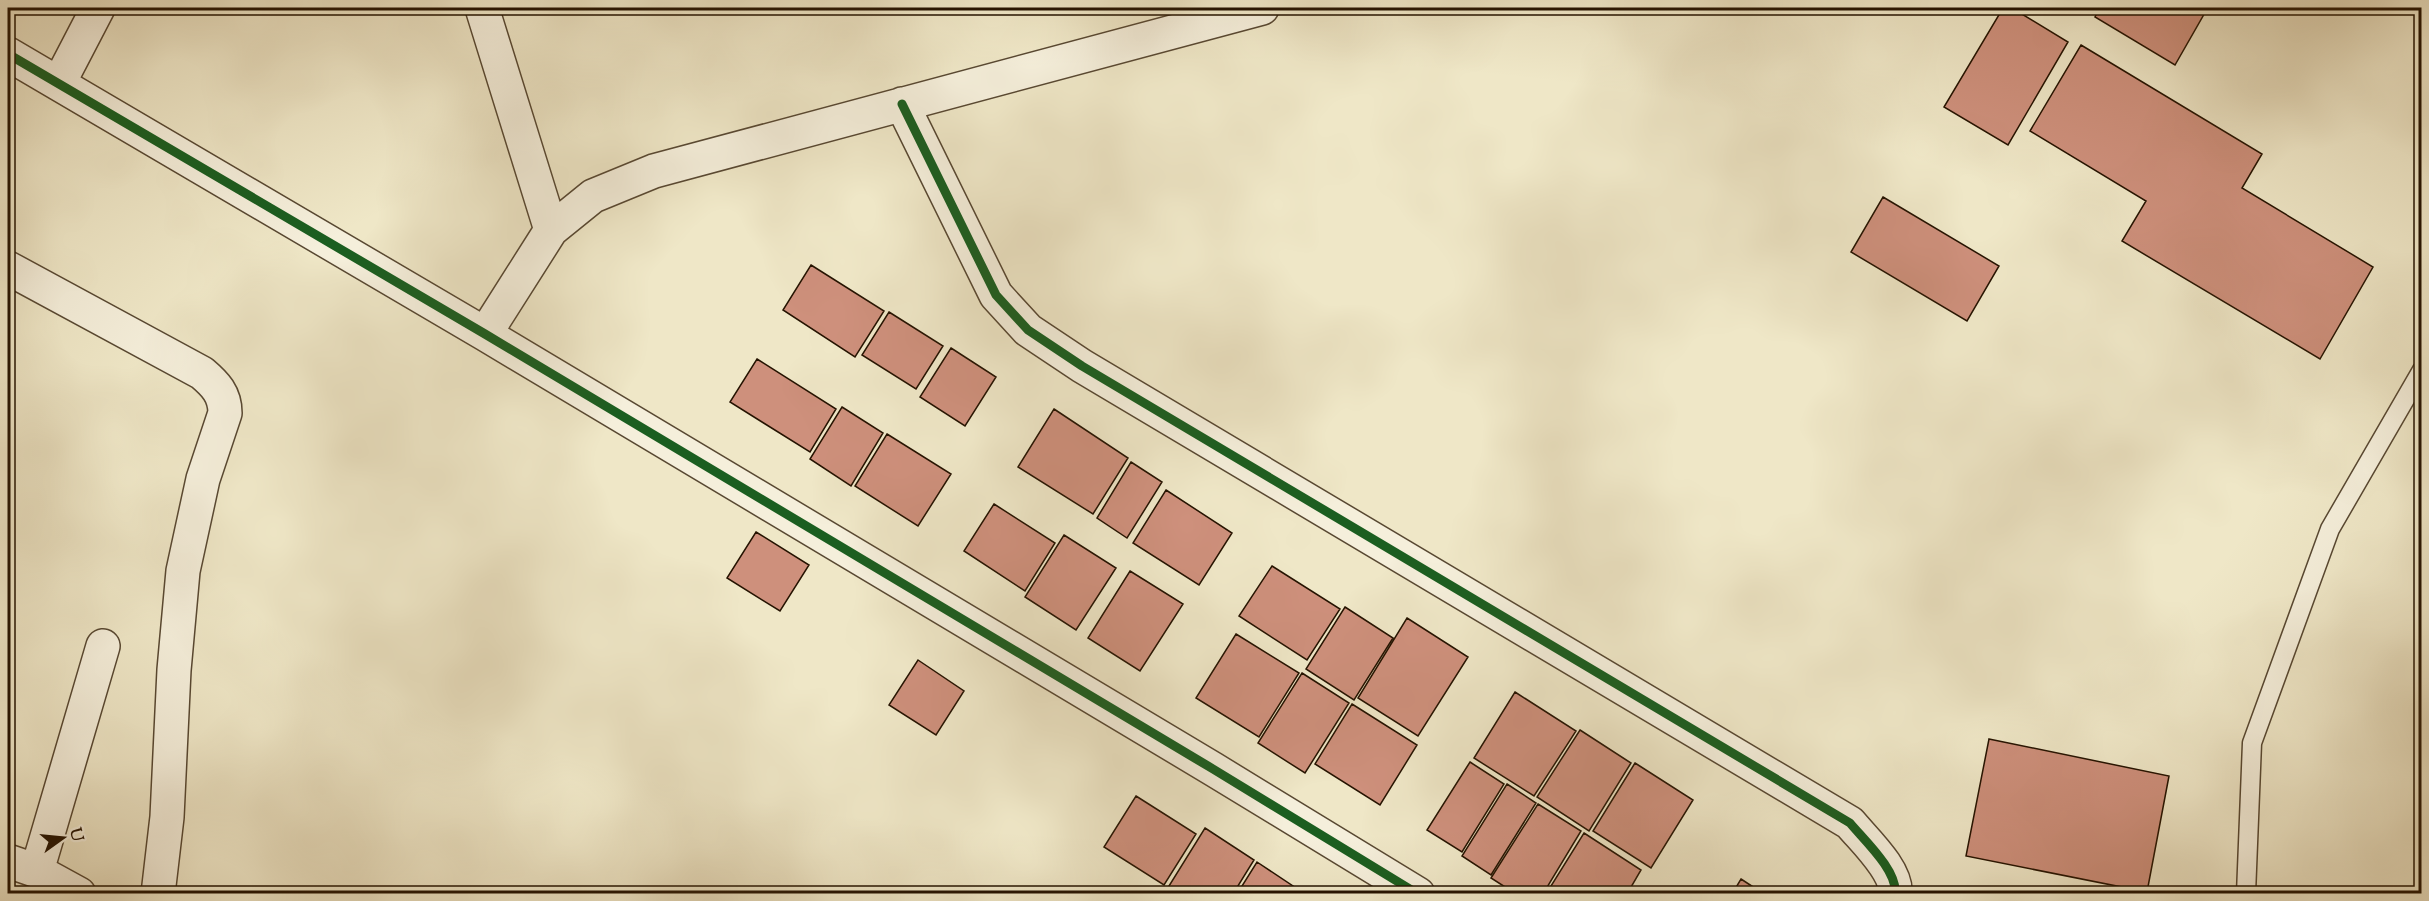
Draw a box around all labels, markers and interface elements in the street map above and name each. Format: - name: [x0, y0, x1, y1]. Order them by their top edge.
- north arrow: [33, 808, 93, 868]
- text: U: [62, 825, 88, 845]

